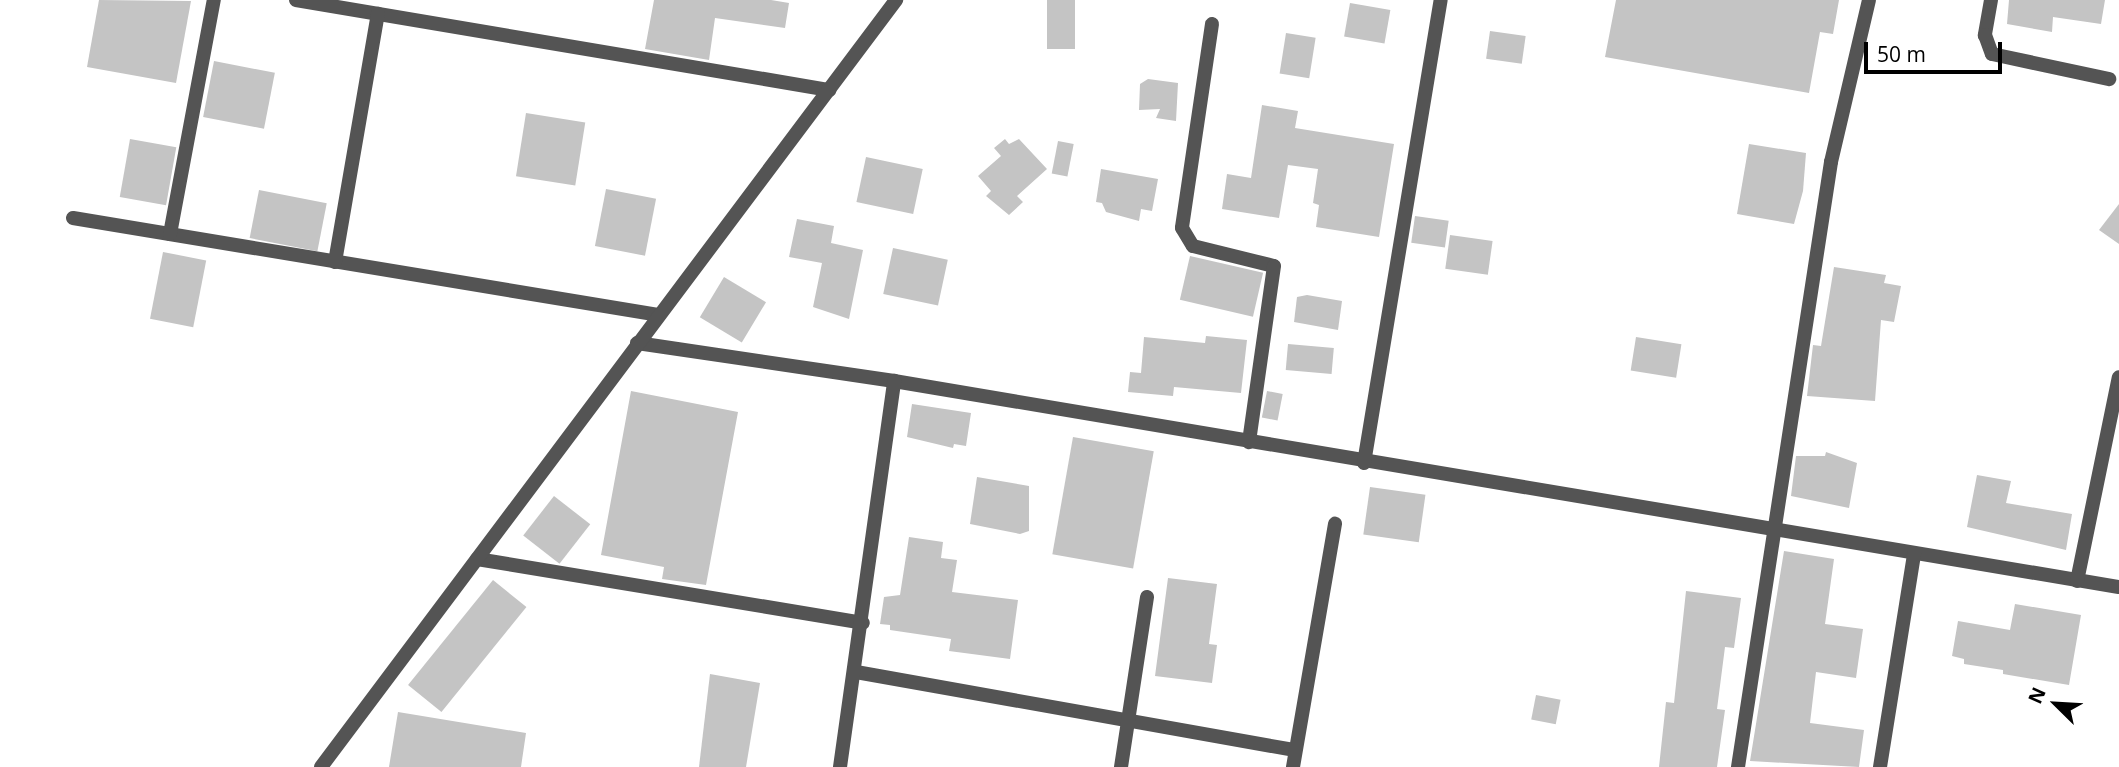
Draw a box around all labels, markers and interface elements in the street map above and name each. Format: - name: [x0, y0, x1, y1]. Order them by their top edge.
- scale bar: [1867, 28, 2005, 72]
- text: 50 m: [1877, 40, 1926, 68]
- north arrow: [2021, 669, 2091, 739]
- text: N: [2022, 683, 2052, 708]

